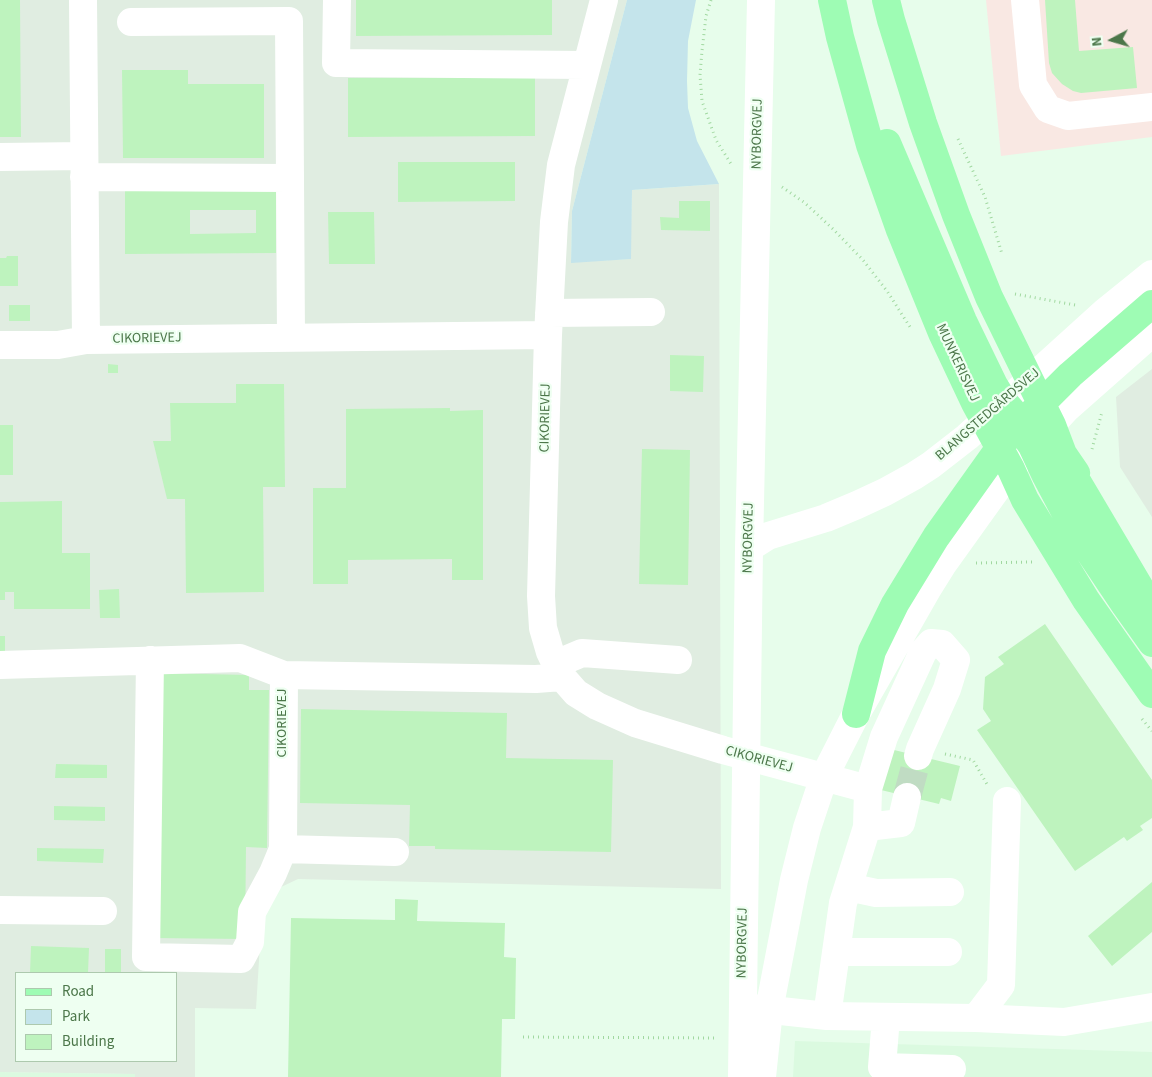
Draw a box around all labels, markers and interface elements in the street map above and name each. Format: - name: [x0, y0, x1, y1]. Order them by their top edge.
- north arrow: [1087, 15, 1137, 65]
- text: N: [1087, 36, 1108, 47]
- street label: NYBORGVEJ: [749, 98, 767, 170]
- street label: MUNKERISVEJ: [932, 321, 982, 405]
- street label: CIKORIEVEJ: [112, 330, 182, 348]
- street label: BLANGSTEDGÅRDSVEJ: [932, 365, 1044, 465]
- street label: CIKORIEVEJ: [537, 383, 555, 453]
- street label: NYBORGVEJ: [740, 502, 758, 574]
- street label: CIKORIEVEJ: [275, 688, 291, 758]
- street label: CIKORIEVEJ: [723, 743, 795, 777]
- street label: NYBORGVEJ: [734, 907, 752, 979]
- legend: [15, 972, 178, 1062]
- text: Road: [62, 981, 94, 1002]
- text: Park: [62, 1006, 90, 1027]
- text: Building: [62, 1031, 114, 1052]

